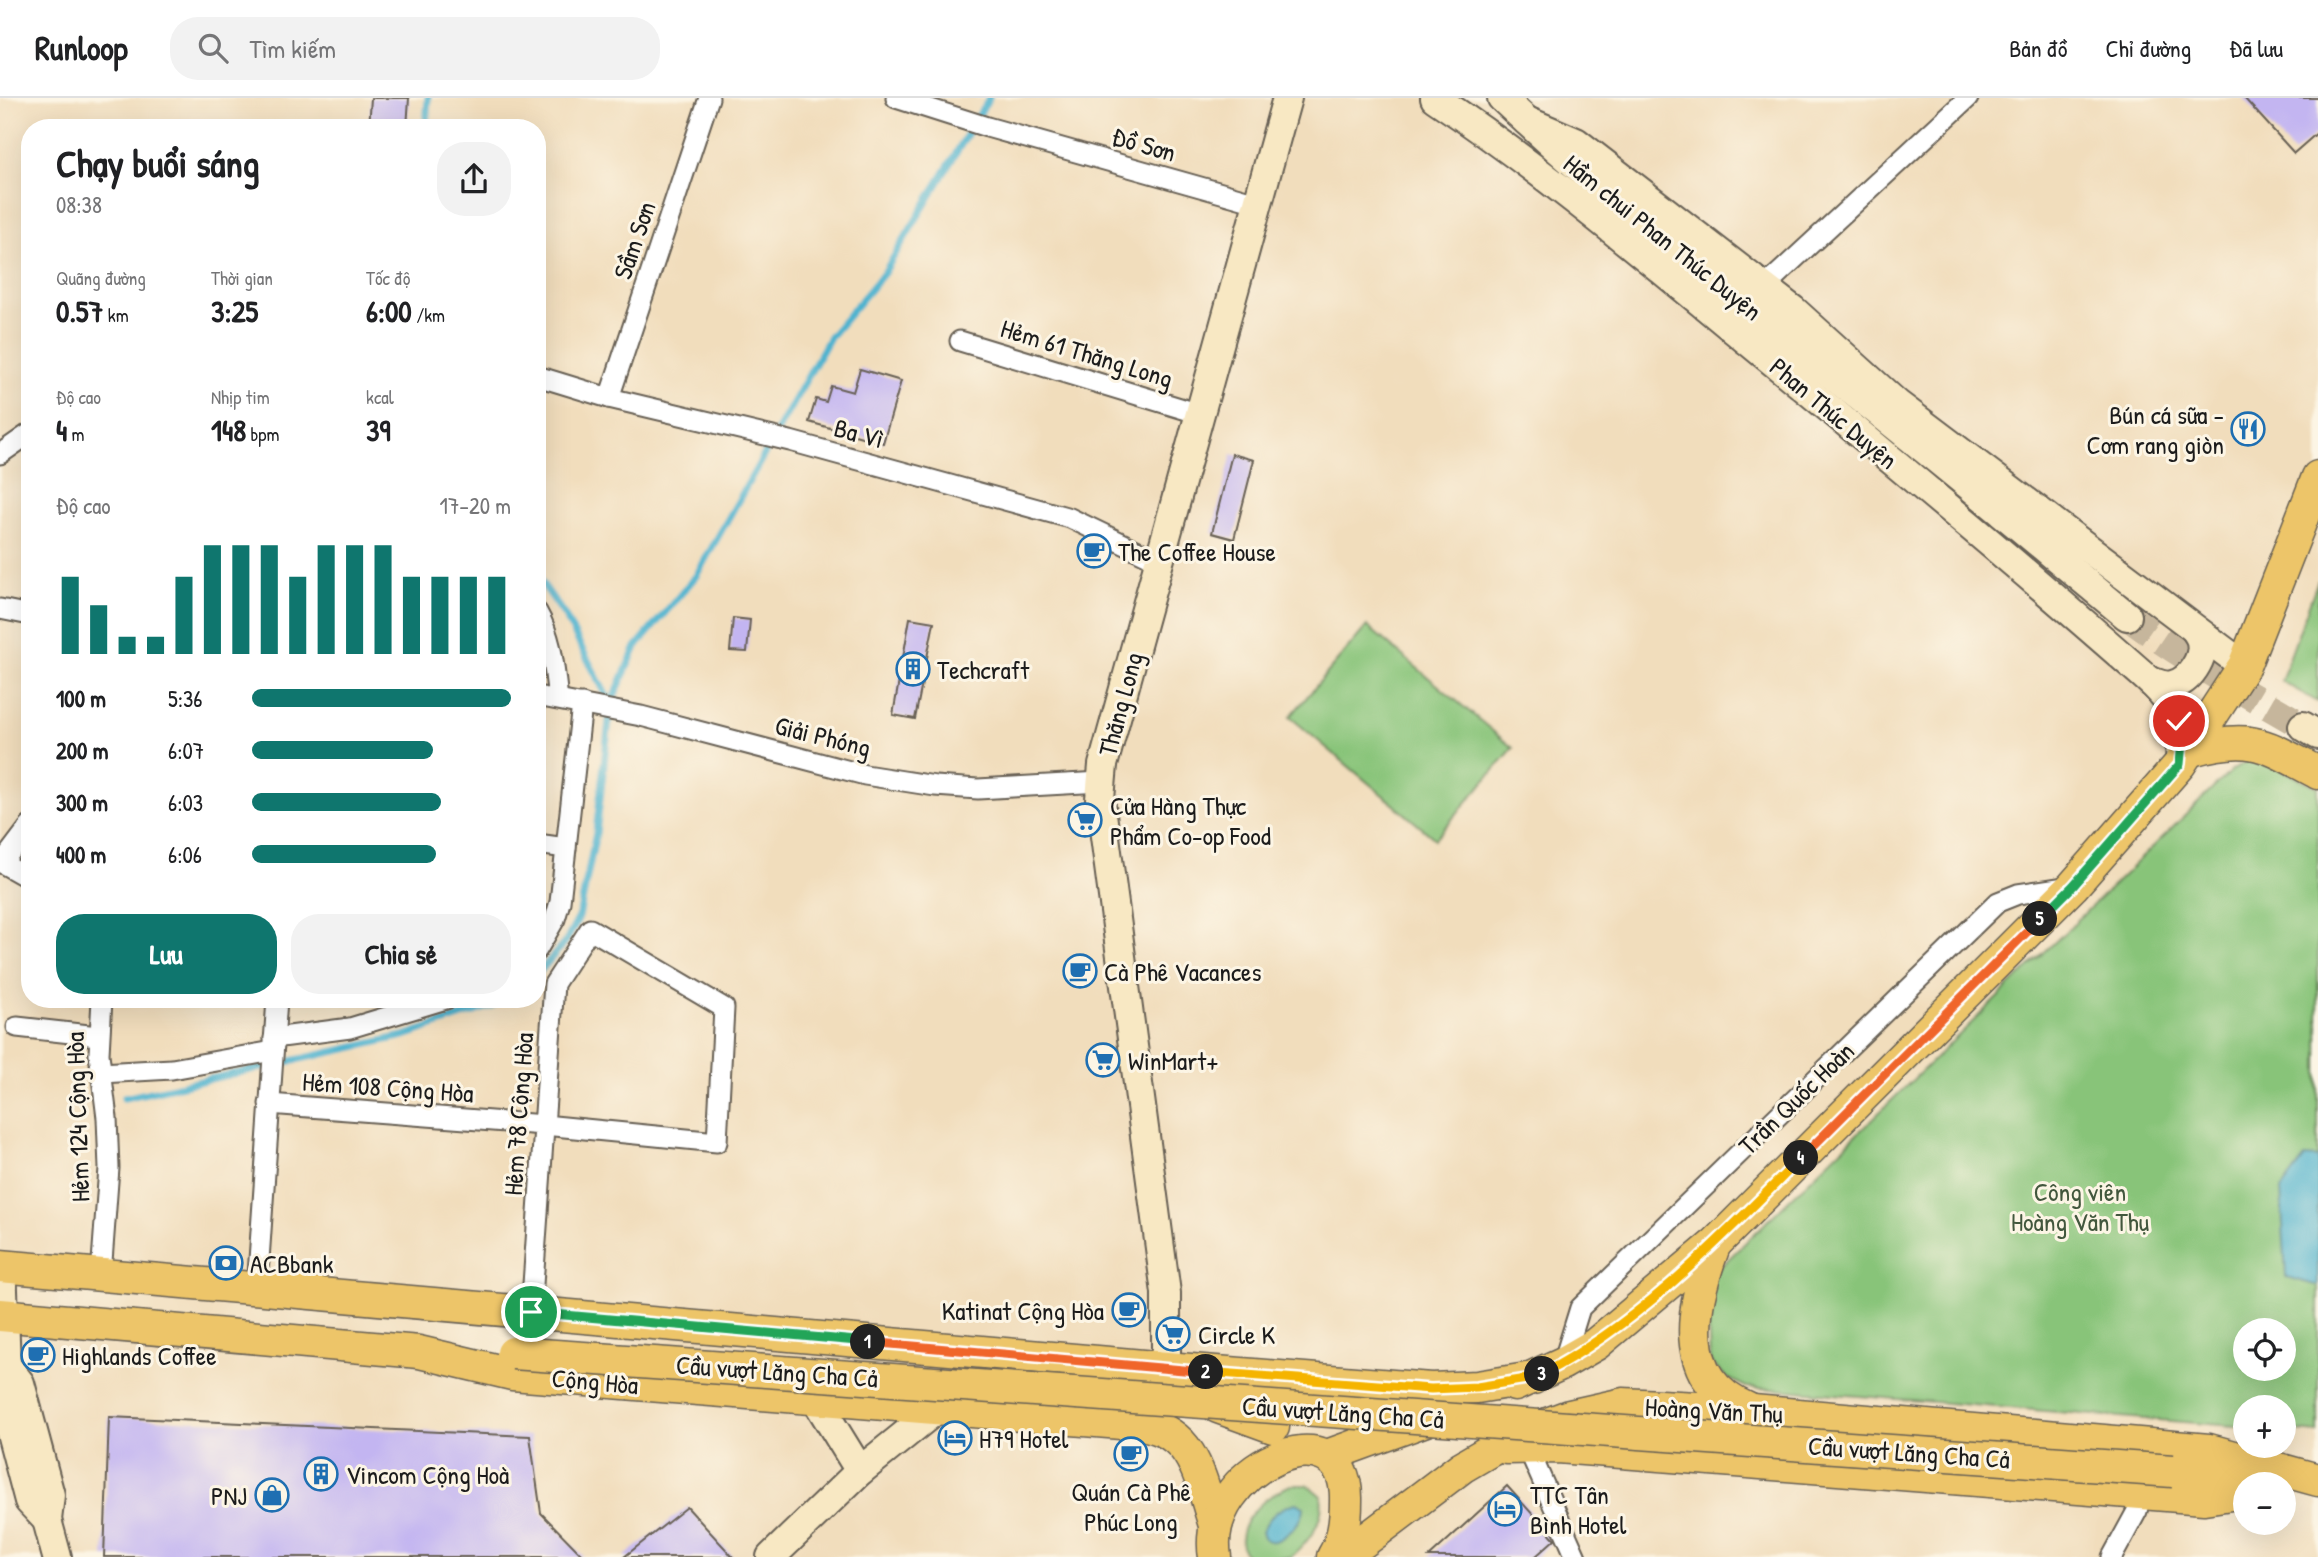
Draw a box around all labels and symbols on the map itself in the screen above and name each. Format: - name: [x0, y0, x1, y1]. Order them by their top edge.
- street label: Đồ Sơn: [1108, 118, 1180, 170]
- street label: Hầm chui Phan Thúc Duyện: [1556, 146, 1770, 328]
- street label: Sầm Sơn: [604, 197, 664, 283]
- street label: Hẻm 61 Thăng Long: [997, 310, 1177, 396]
- street label: Phan Thúc Duyện: [1763, 349, 1905, 477]
- place label: Bún cá sữa - Cơm rang giòn: [2086, 397, 2224, 462]
- street label: Ba Vì: [830, 410, 888, 456]
- restaurant icon: Bún cá sữa - Cơm rang giòn: [2229, 410, 2267, 448]
- cafe icon: The Coffee House: [1075, 532, 1113, 570]
- place label: The Coffee House: [1118, 534, 1276, 569]
- street label: Thăng Long: [1089, 648, 1151, 760]
- building icon: Techcraft: [894, 650, 932, 688]
- place label: Techcraft: [937, 652, 1030, 687]
- pin: [2149, 691, 2209, 751]
- street label: Giải Phóng: [771, 707, 875, 765]
- place label: Cửa Hàng Thực Phẩm Co-op Food: [1110, 788, 1271, 853]
- supermarket icon: Cửa Hàng Thực Phẩm Co-op Food: [1066, 801, 1104, 839]
- pin: 5: [2022, 902, 2058, 936]
- cafe icon: Cà Phê Vacances: [1061, 952, 1099, 990]
- place label: Cà Phê Vacances: [1104, 954, 1261, 989]
- street label: Hẻm 124 Cộng Hòa: [57, 1031, 97, 1203]
- street label: Hẻm 78 Cộng Hòa: [495, 1031, 541, 1197]
- street label: Trần Quốc Hoàn: [1730, 1034, 1862, 1162]
- supermarket icon: WinMart+: [1084, 1041, 1122, 1079]
- place label: WinMart+: [1128, 1043, 1219, 1078]
- street label: Hẻm 108 Cộng Hòa: [301, 1064, 475, 1110]
- pin: 4: [1784, 1140, 1818, 1176]
- park label: Công viên Hoàng Văn Thụ: [2011, 1174, 2149, 1239]
- bank icon: ACBbank: [207, 1244, 245, 1282]
- place label: ACBbank: [250, 1246, 334, 1281]
- pin: [501, 1282, 561, 1342]
- cafe icon: Katinat Cộng Hòa: [1110, 1291, 1148, 1329]
- place label: Katinat Cộng Hòa: [942, 1293, 1104, 1328]
- supermarket icon: Circle K: [1154, 1315, 1192, 1353]
- place label: Circle K: [1198, 1317, 1275, 1352]
- pin: 1: [850, 1324, 886, 1360]
- cafe icon: Highlands Coffee: [19, 1336, 57, 1374]
- place label: Highlands Coffee: [62, 1338, 217, 1373]
- street label: Cầu vượt Lăng Cha Cả: [675, 1346, 879, 1396]
- pin: 2: [1188, 1354, 1224, 1390]
- pin: 3: [1524, 1356, 1560, 1392]
- street label: Cộng Hòa: [550, 1360, 640, 1402]
- street label: Cầu vượt Lăng Cha Cả: [1241, 1387, 1445, 1437]
- street label: Hoàng Văn Thụ: [1644, 1389, 1784, 1431]
- hotel icon: H79 Hotel: [936, 1419, 974, 1457]
- place label: H79 Hotel: [979, 1421, 1068, 1456]
- street label: Cầu vượt Lăng Cha Cả: [1807, 1427, 2011, 1477]
- cafe icon: Quán Cà Phê Phúc Long: [1112, 1435, 1150, 1473]
- building icon: Vincom Cộng Hoà: [302, 1455, 340, 1493]
- place label: Vincom Cộng Hoà: [346, 1457, 509, 1492]
- place label: Quán Cà Phê Phúc Long: [1071, 1474, 1191, 1539]
- shop icon: PNJ: [253, 1476, 291, 1514]
- place label: TTC Tân Bình Hotel: [1530, 1477, 1627, 1542]
- place label: PNJ: [211, 1478, 247, 1513]
- hotel icon: TTC Tân Bình Hotel: [1486, 1490, 1524, 1528]

